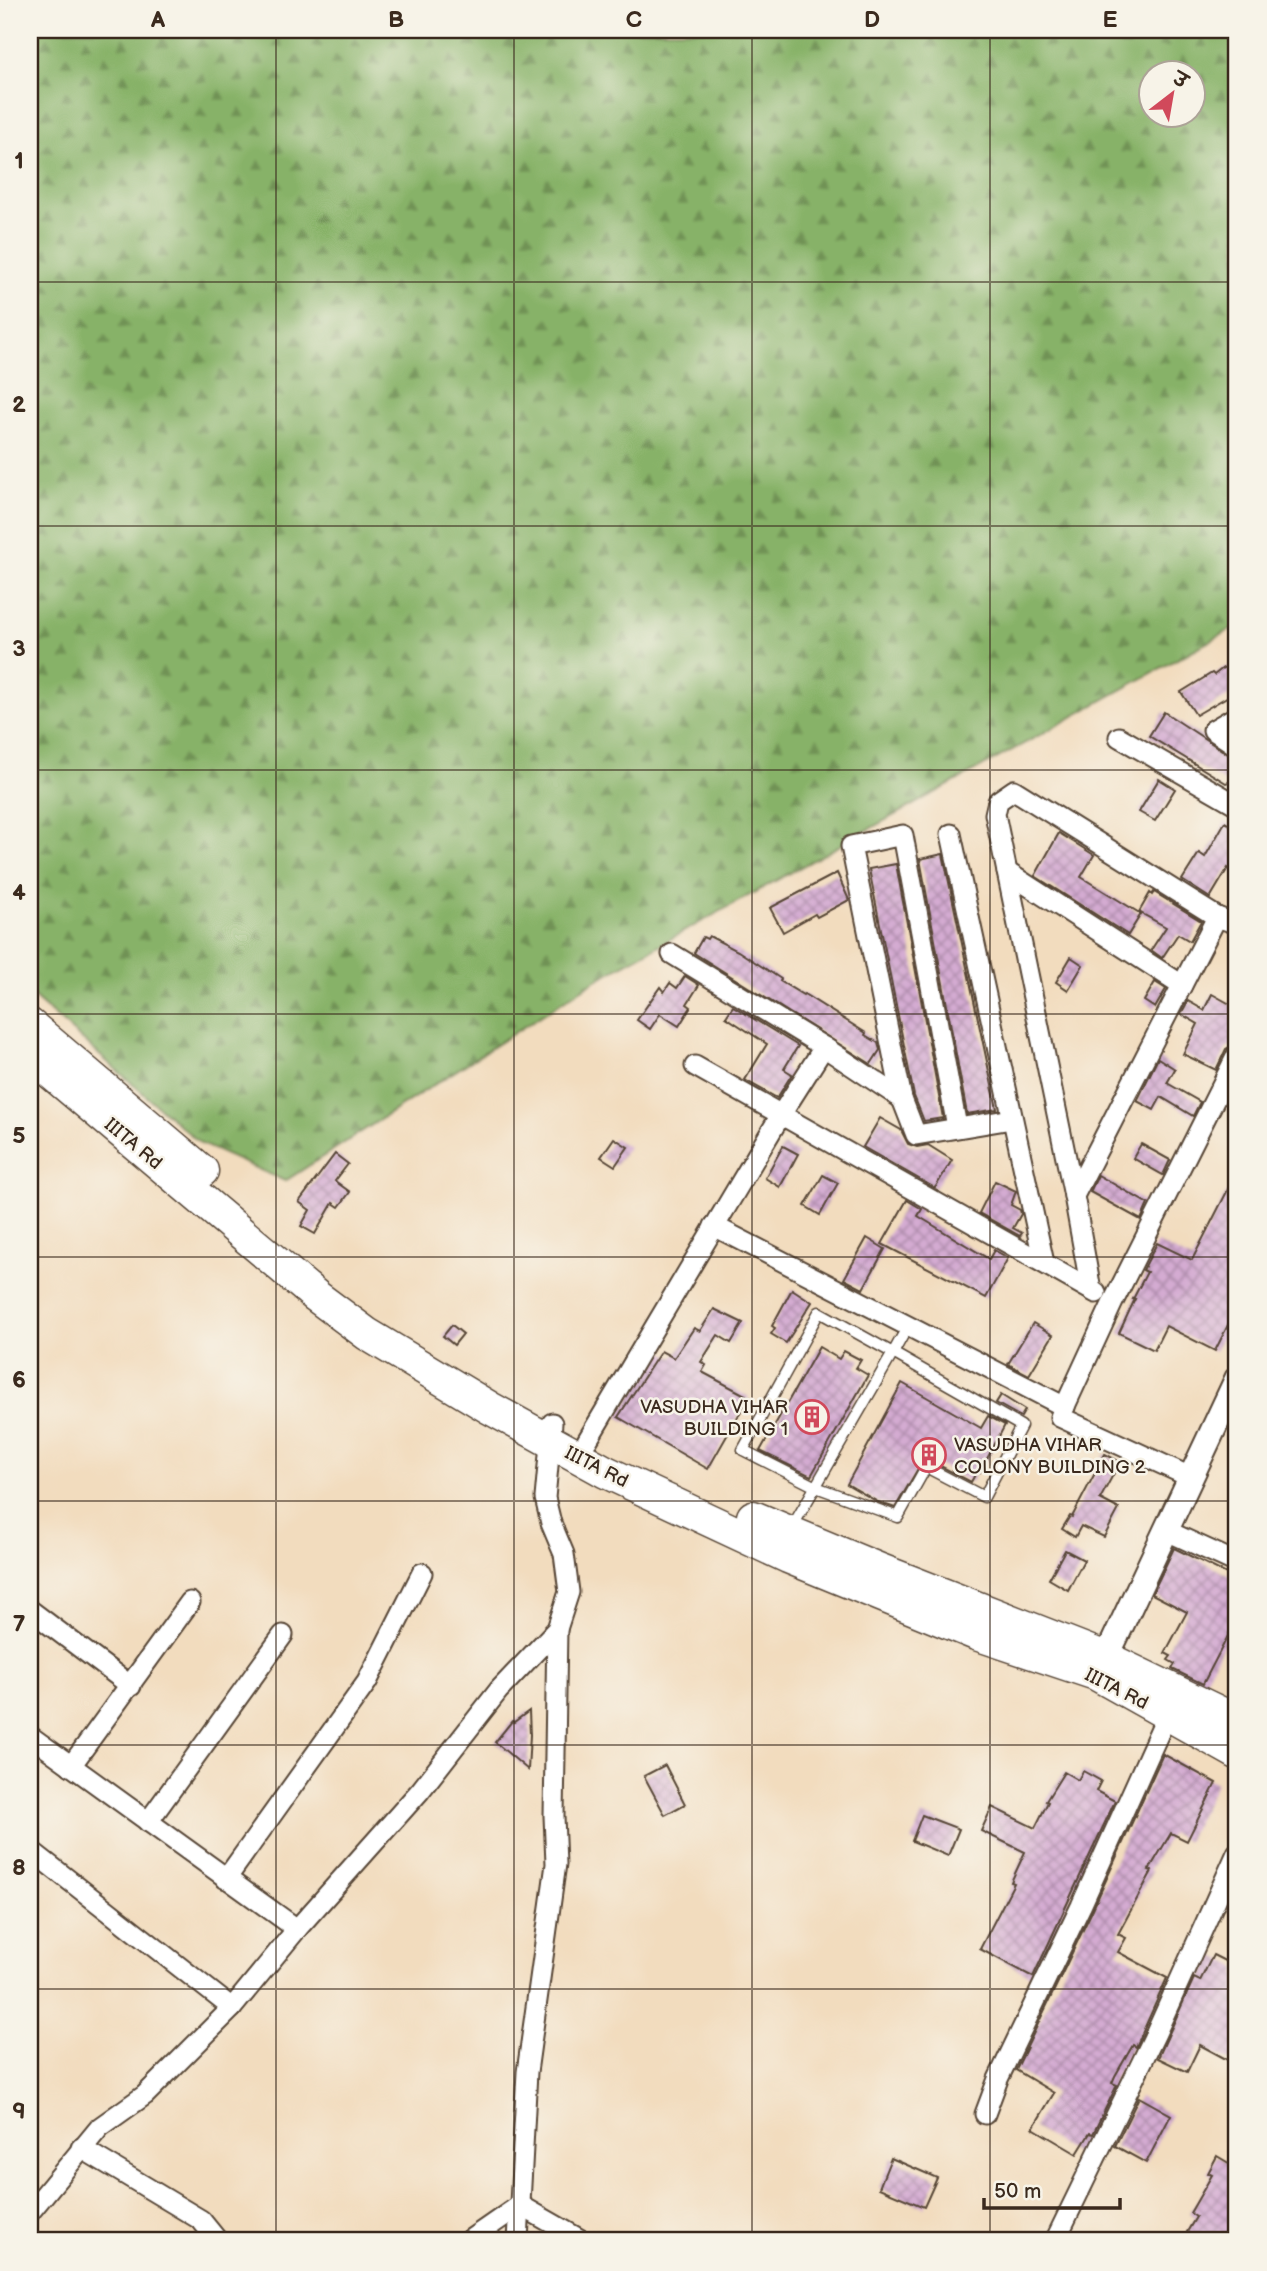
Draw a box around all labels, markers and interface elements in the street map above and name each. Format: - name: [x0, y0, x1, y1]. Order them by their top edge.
- text: A: [150, 6, 166, 34]
- text: B: [388, 6, 404, 34]
- text: C: [626, 6, 642, 34]
- text: D: [864, 6, 880, 34]
- text: E: [1103, 6, 1118, 34]
- north arrow: [1138, 60, 1208, 130]
- text: उ: [1167, 67, 1193, 95]
- text: 1: [14, 147, 24, 175]
- text: 2: [12, 391, 26, 419]
- text: 3: [12, 635, 26, 663]
- text: 4: [12, 879, 26, 907]
- street label: IIITA Rd: [99, 1113, 167, 1175]
- text: 5: [12, 1122, 26, 1150]
- text: 6: [12, 1366, 26, 1394]
- place label: VASUDHA VIHAR BUILDING 1: [640, 1396, 788, 1441]
- building icon: VASUDHA VIHAR BUILDING 1: [793, 1398, 831, 1436]
- place label: VASUDHA VIHAR COLONY BUILDING 2: [954, 1434, 1147, 1479]
- building icon: VASUDHA VIHAR COLONY BUILDING 2: [910, 1436, 948, 1474]
- street label: IIITA Rd: [561, 1442, 632, 1493]
- text: 7: [13, 1610, 26, 1638]
- street label: IIITA Rd: [1081, 1664, 1152, 1715]
- text: 8: [12, 1854, 26, 1882]
- text: 9: [12, 2098, 26, 2126]
- scale bar: [984, 2166, 1120, 2210]
- text: 50 m: [994, 2179, 1041, 2204]

